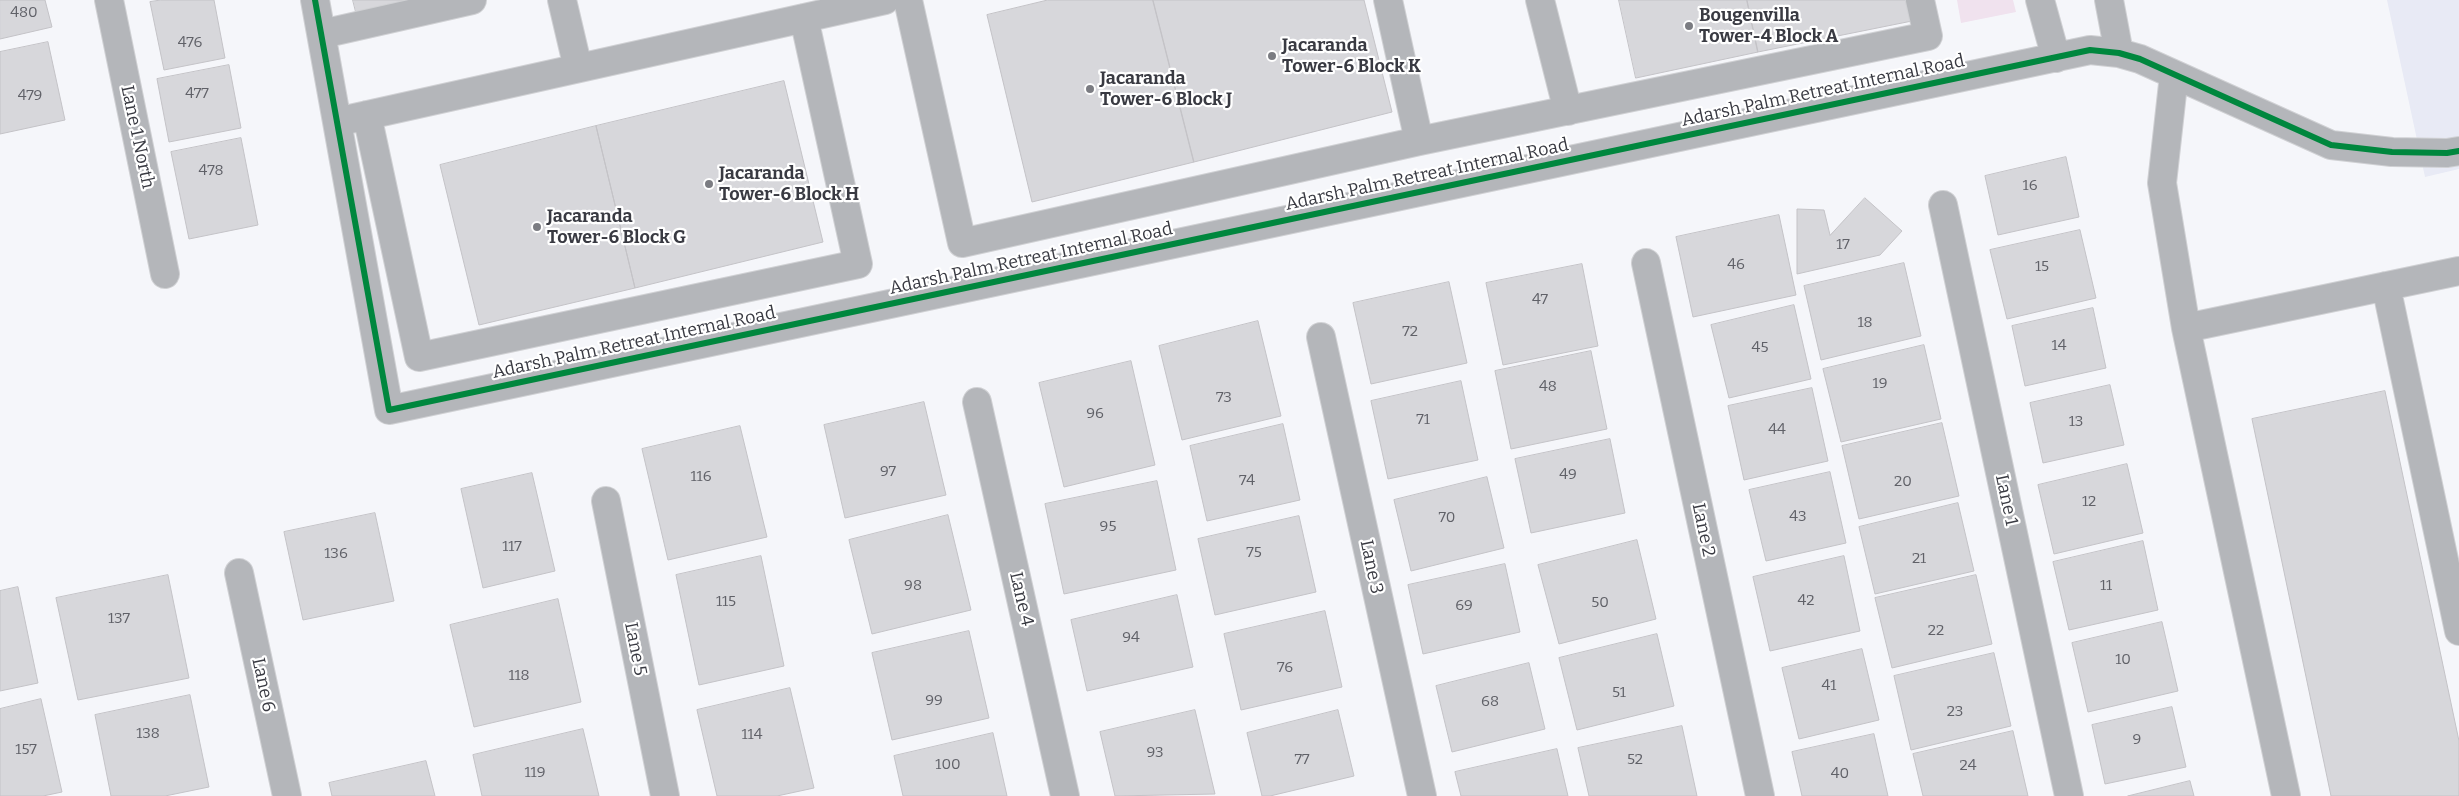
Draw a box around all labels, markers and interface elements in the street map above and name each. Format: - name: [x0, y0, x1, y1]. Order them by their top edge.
- house number: 480: [10, 4, 38, 22]
- place label: Bougenvilla Tower-4 Block A: [1699, 5, 1838, 48]
- marker: Bougenvilla Tower-4 Block A: [1683, 20, 1695, 32]
- house number: 476: [178, 34, 202, 52]
- place label: Jacaranda Tower-6 Block K: [1282, 35, 1421, 78]
- marker: Jacaranda Tower-6 Block K: [1266, 50, 1278, 62]
- street label: Adarsh Palm Retreat Internal Road: [1679, 50, 1967, 132]
- place label: Jacaranda Tower-6 Block J: [1100, 68, 1232, 110]
- street label: Lane 1 North: [116, 83, 158, 191]
- marker: Jacaranda Tower-6 Block J: [1084, 83, 1096, 95]
- house number: 477: [185, 85, 209, 103]
- house number: 479: [18, 87, 42, 105]
- street label: Adarsh Palm Retreat Internal Road: [1283, 134, 1571, 216]
- house number: 478: [199, 162, 223, 180]
- place label: Jacaranda Tower-6 Block H: [719, 163, 859, 205]
- house number: 16: [2023, 177, 2037, 195]
- marker: Jacaranda Tower-6 Block H: [703, 178, 715, 190]
- place label: Jacaranda Tower-6 Block G: [547, 206, 686, 248]
- street label: Adarsh Palm Retreat Internal Road: [887, 218, 1175, 300]
- marker: Jacaranda Tower-6 Block G: [531, 221, 543, 233]
- house number: 17: [1836, 236, 1850, 254]
- house number: 46: [1727, 256, 1745, 274]
- house number: 15: [2035, 258, 2049, 276]
- house number: 47: [1532, 291, 1548, 309]
- street label: Adarsh Palm Retreat Internal Road: [490, 302, 778, 384]
- house number: 18: [1857, 314, 1873, 332]
- house number: 72: [1402, 323, 1418, 341]
- house number: 14: [2052, 337, 2066, 355]
- house number: 45: [1752, 339, 1768, 357]
- house number: 19: [1873, 375, 1887, 393]
- house number: 48: [1539, 378, 1557, 396]
- house number: 73: [1216, 389, 1232, 407]
- house number: 96: [1086, 405, 1104, 423]
- house number: 71: [1416, 411, 1430, 429]
- house number: 13: [2069, 413, 2083, 431]
- house number: 44: [1768, 421, 1786, 439]
- house number: 97: [880, 463, 896, 481]
- house number: 49: [1559, 466, 1577, 484]
- house number: 116: [691, 468, 711, 486]
- house number: 74: [1239, 472, 1255, 490]
- street label: Lane 1: [1990, 472, 2022, 528]
- house number: 20: [1894, 473, 1912, 491]
- house number: 12: [2082, 493, 2096, 511]
- street label: Lane 2: [1687, 501, 1719, 559]
- house number: 43: [1789, 508, 1807, 526]
- house number: 70: [1439, 509, 1455, 527]
- house number: 95: [1100, 518, 1116, 536]
- house number: 117: [502, 538, 522, 556]
- street label: Lane 3: [1355, 538, 1387, 596]
- house number: 75: [1246, 544, 1262, 562]
- house number: 136: [324, 545, 348, 563]
- house number: 21: [1912, 550, 1926, 568]
- street label: Lane 4: [1004, 570, 1038, 628]
- house number: 98: [904, 577, 922, 595]
- house number: 11: [2100, 577, 2112, 595]
- house number: 42: [1798, 592, 1814, 610]
- house number: 115: [716, 593, 736, 611]
- house number: 50: [1591, 594, 1609, 612]
- house number: 69: [1455, 597, 1473, 615]
- house number: 137: [108, 610, 130, 628]
- street label: Lane 5: [619, 620, 651, 678]
- house number: 22: [1928, 622, 1944, 640]
- house number: 94: [1122, 629, 1140, 647]
- house number: 10: [2115, 651, 2131, 669]
- street label: Lane 6: [247, 656, 279, 714]
- house number: 76: [1277, 659, 1293, 677]
- house number: 118: [508, 667, 530, 685]
- house number: 41: [1822, 677, 1836, 695]
- house number: 51: [1612, 684, 1626, 702]
- house number: 99: [925, 692, 943, 710]
- house number: 68: [1481, 693, 1499, 711]
- house number: 23: [1947, 703, 1963, 721]
- house number: 138: [136, 725, 160, 743]
- house number: 114: [742, 726, 762, 744]
- house number: 9: [2133, 731, 2141, 749]
- house number: 157: [15, 741, 37, 759]
- house number: 93: [1146, 744, 1164, 762]
- house number: 77: [1294, 751, 1310, 769]
- house number: 52: [1627, 751, 1643, 769]
- house number: 100: [935, 756, 961, 774]
- house number: 24: [1960, 757, 1976, 775]
- house number: 119: [525, 764, 545, 782]
- house number: 40: [1831, 765, 1849, 783]

